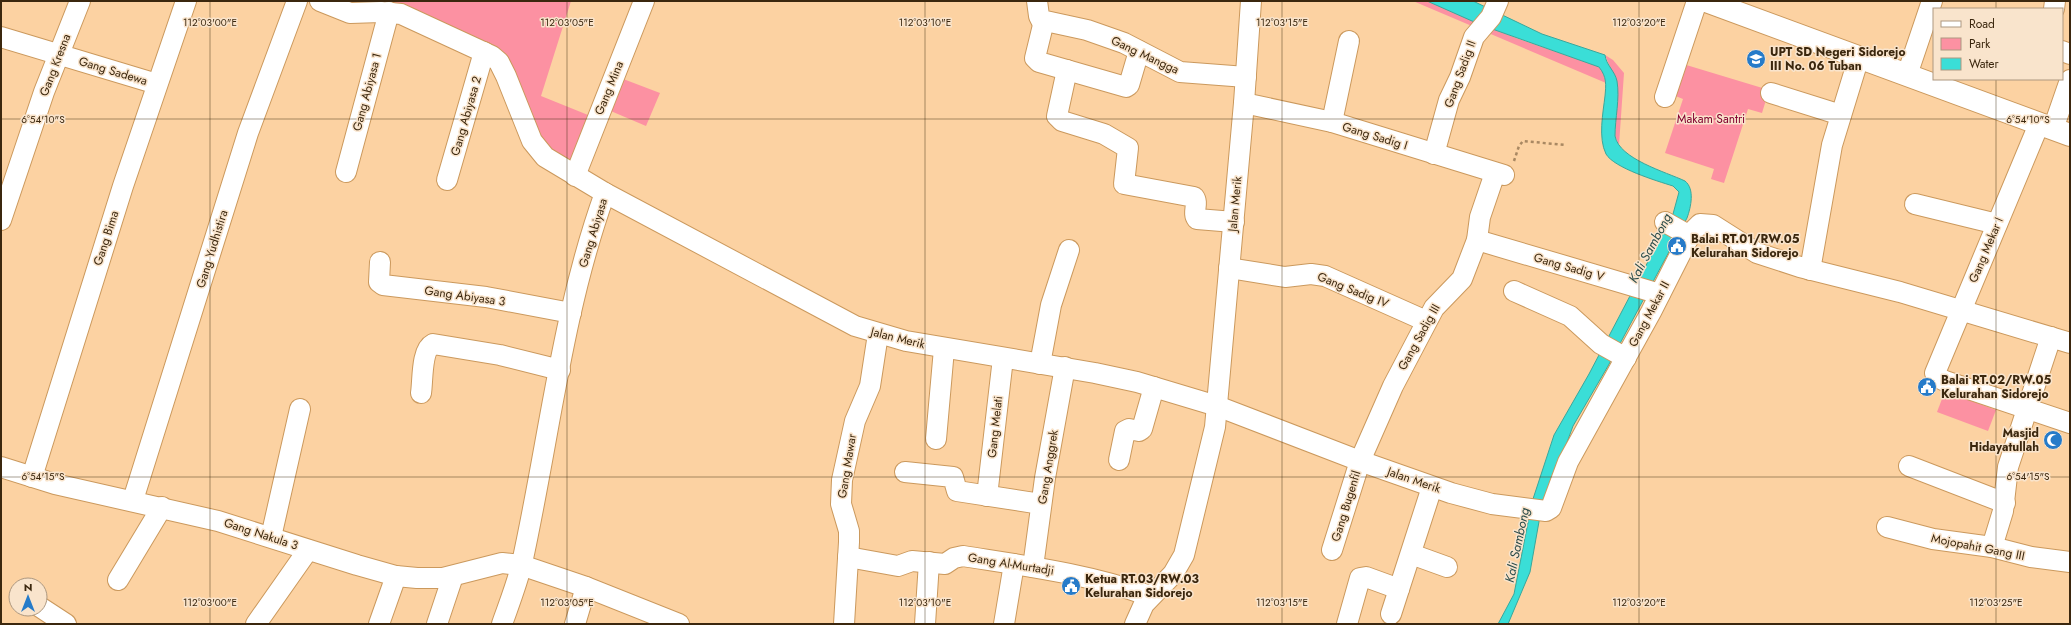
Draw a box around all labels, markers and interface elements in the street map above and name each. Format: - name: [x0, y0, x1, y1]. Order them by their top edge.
- legend: [1933, 8, 2063, 80]
- text: 112°03'00"E: [183, 15, 237, 30]
- text: 112°03'05"E: [540, 15, 594, 30]
- text: 112°03'10"E: [899, 15, 951, 30]
- text: 112°03'15"E: [1256, 15, 1308, 30]
- text: 112°03'20"E: [1612, 15, 1666, 30]
- text: Road: [1969, 15, 1995, 33]
- street label: Gang Kresna: [35, 31, 75, 99]
- street label: Gang Mangga: [1108, 31, 1182, 79]
- text: Park: [1969, 35, 1991, 53]
- street label: Gang Sadig II: [1439, 38, 1481, 110]
- place label: UPT SD Negeri Sidorejo III No. 06 Tuban: [1770, 43, 1905, 75]
- school or university icon: UPT SD Negeri Sidorejo III No. 06 Tuban: [1745, 48, 1767, 70]
- street label: Gang Abiyasa 1: [348, 51, 386, 133]
- street label: Gang Sadewa: [76, 52, 150, 90]
- text: Water: [1969, 55, 2000, 73]
- street label: Gang Mina: [590, 58, 628, 118]
- street label: Gang Abiyasa 2: [446, 74, 486, 158]
- park label: Makam Santri: [1677, 110, 1745, 128]
- text: 6°54'10"S: [21, 112, 65, 127]
- text: 6°54'10"S: [2006, 112, 2050, 127]
- street label: Gang Sadig I: [1340, 118, 1410, 154]
- street label: Jalan Merik: [1223, 175, 1246, 234]
- street label: Gang Abiyasa: [574, 196, 612, 270]
- street label: Gang Yudhistira: [192, 207, 232, 290]
- street label: Gang Bima: [89, 208, 123, 268]
- water label: Kali Sambong: [1624, 210, 1676, 286]
- street label: Gang Mekar I: [1964, 215, 2008, 285]
- place label: Balai RT.01/RW.05 Kelurahan Sidorejo: [1691, 230, 1800, 262]
- public building icon: Balai RT.01/RW.05 Kelurahan Sidorejo: [1666, 235, 1688, 257]
- street label: Gang Sadig V: [1532, 248, 1606, 286]
- street label: Gang Sadig IV: [1315, 268, 1391, 313]
- street label: Gang Mekar II: [1624, 278, 1674, 350]
- street label: Gang Abiyasa 3: [423, 281, 507, 311]
- street label: Gang Sadig III: [1393, 301, 1445, 373]
- street label: Jalan Merik: [867, 322, 928, 354]
- place label: Balai RT.02/RW.05 Kelurahan Sidorejo: [1941, 371, 2051, 403]
- public building icon: Balai RT.02/RW.05 Kelurahan Sidorejo: [1916, 376, 1938, 398]
- street label: Gang Melati: [983, 395, 1007, 459]
- place label: Masjid Hidayatullah: [1969, 424, 2039, 456]
- street label: Gang Anggrek: [1033, 428, 1063, 506]
- mosque icon: Masjid Hidayatullah: [2042, 429, 2064, 451]
- street label: Gang Mawar: [833, 431, 861, 500]
- street label: Jalan Merik: [1383, 462, 1444, 498]
- street label: Gang Bugenfil: [1327, 468, 1365, 544]
- text: 6°54'15"S: [21, 469, 65, 484]
- text: 6°54'15"S: [2006, 469, 2050, 484]
- water label: Kali Sambong: [1500, 506, 1534, 584]
- street label: Gang Nakula 3: [222, 514, 301, 555]
- street label: Mojopahit Gang III: [1930, 529, 2026, 565]
- street label: Gang Al-Murtadji: [967, 548, 1055, 580]
- place label: Ketua RT.03/RW.03 Kelurahan Sidorejo: [1085, 570, 1200, 602]
- public building icon: Ketua RT.03/RW.03 Kelurahan Sidorejo: [1060, 575, 1082, 597]
- north arrow: [8, 577, 48, 617]
- text: N: [24, 579, 32, 595]
- text: 112°03'00"E: [183, 595, 237, 610]
- text: 112°03'05"E: [540, 595, 594, 610]
- text: 112°03'10"E: [899, 595, 951, 610]
- text: 112°03'15"E: [1256, 595, 1308, 610]
- text: 112°03'20"E: [1612, 595, 1666, 610]
- text: 112°03'25"E: [1969, 595, 2023, 610]

